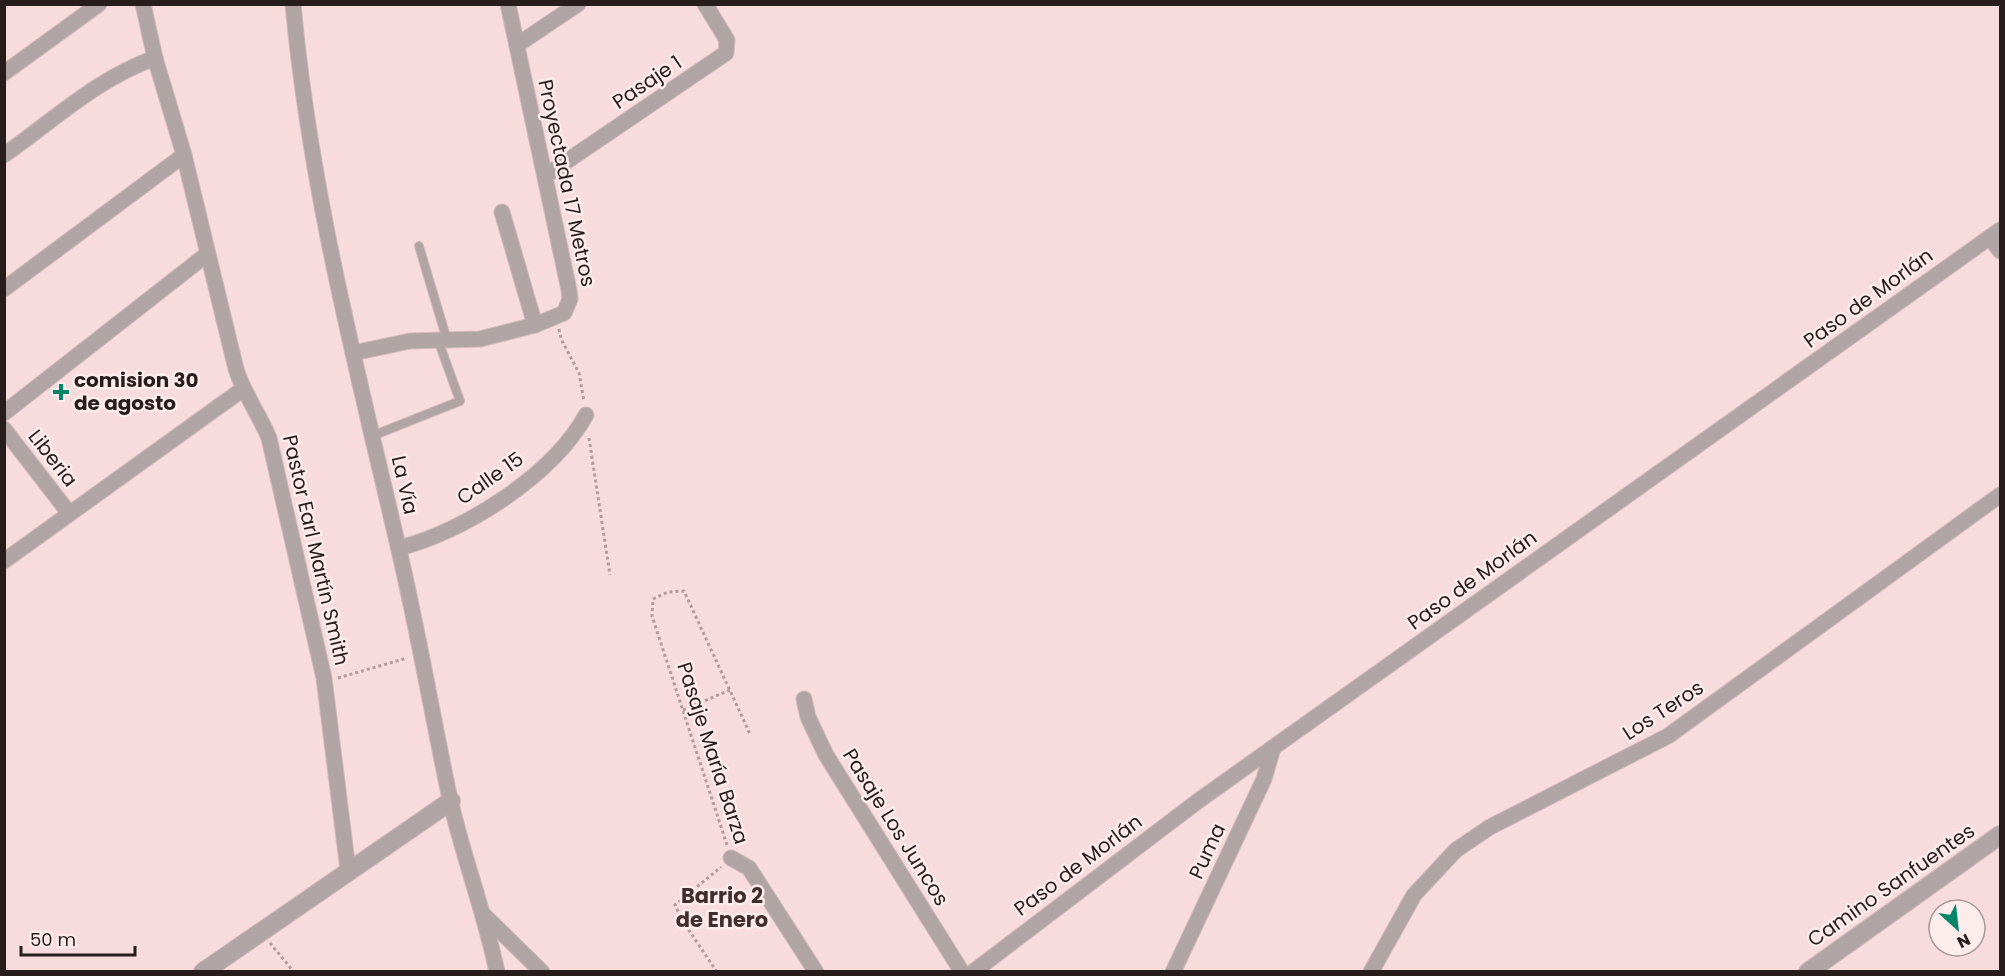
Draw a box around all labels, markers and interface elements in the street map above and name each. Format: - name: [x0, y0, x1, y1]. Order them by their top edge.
- street label: Pasaje 1: [607, 49, 687, 115]
- street label: Proyectada 17 Metros: [531, 77, 603, 289]
- street label: Paso de Morlán: [1798, 242, 1938, 354]
- place label: comision 30 de agosto: [74, 366, 199, 417]
- marker: comision 30 de agosto: [52, 383, 70, 401]
- street label: Liberia: [22, 424, 84, 492]
- street label: Pastor Earl Martín Smith: [276, 432, 356, 668]
- street label: Calle 15: [451, 445, 529, 511]
- street label: La Vía: [385, 453, 425, 517]
- street label: Paso de Morlán: [1402, 524, 1542, 636]
- street label: Pasaje María Barza: [670, 659, 756, 847]
- street label: Los Teros: [1617, 673, 1709, 747]
- street label: Pasaje Los Juncos: [836, 743, 956, 911]
- street label: Paso de Morlán: [1008, 808, 1148, 922]
- street label: Camino Sanfuentes: [1802, 817, 1980, 953]
- street label: Puma: [1182, 819, 1232, 883]
- district label: Barrio 2 de Enero: [676, 881, 768, 934]
- north arrow: [1927, 898, 1987, 958]
- scale bar: [21, 919, 135, 957]
- text: 50 m: [30, 927, 76, 952]
- text: N: [1953, 928, 1974, 954]

